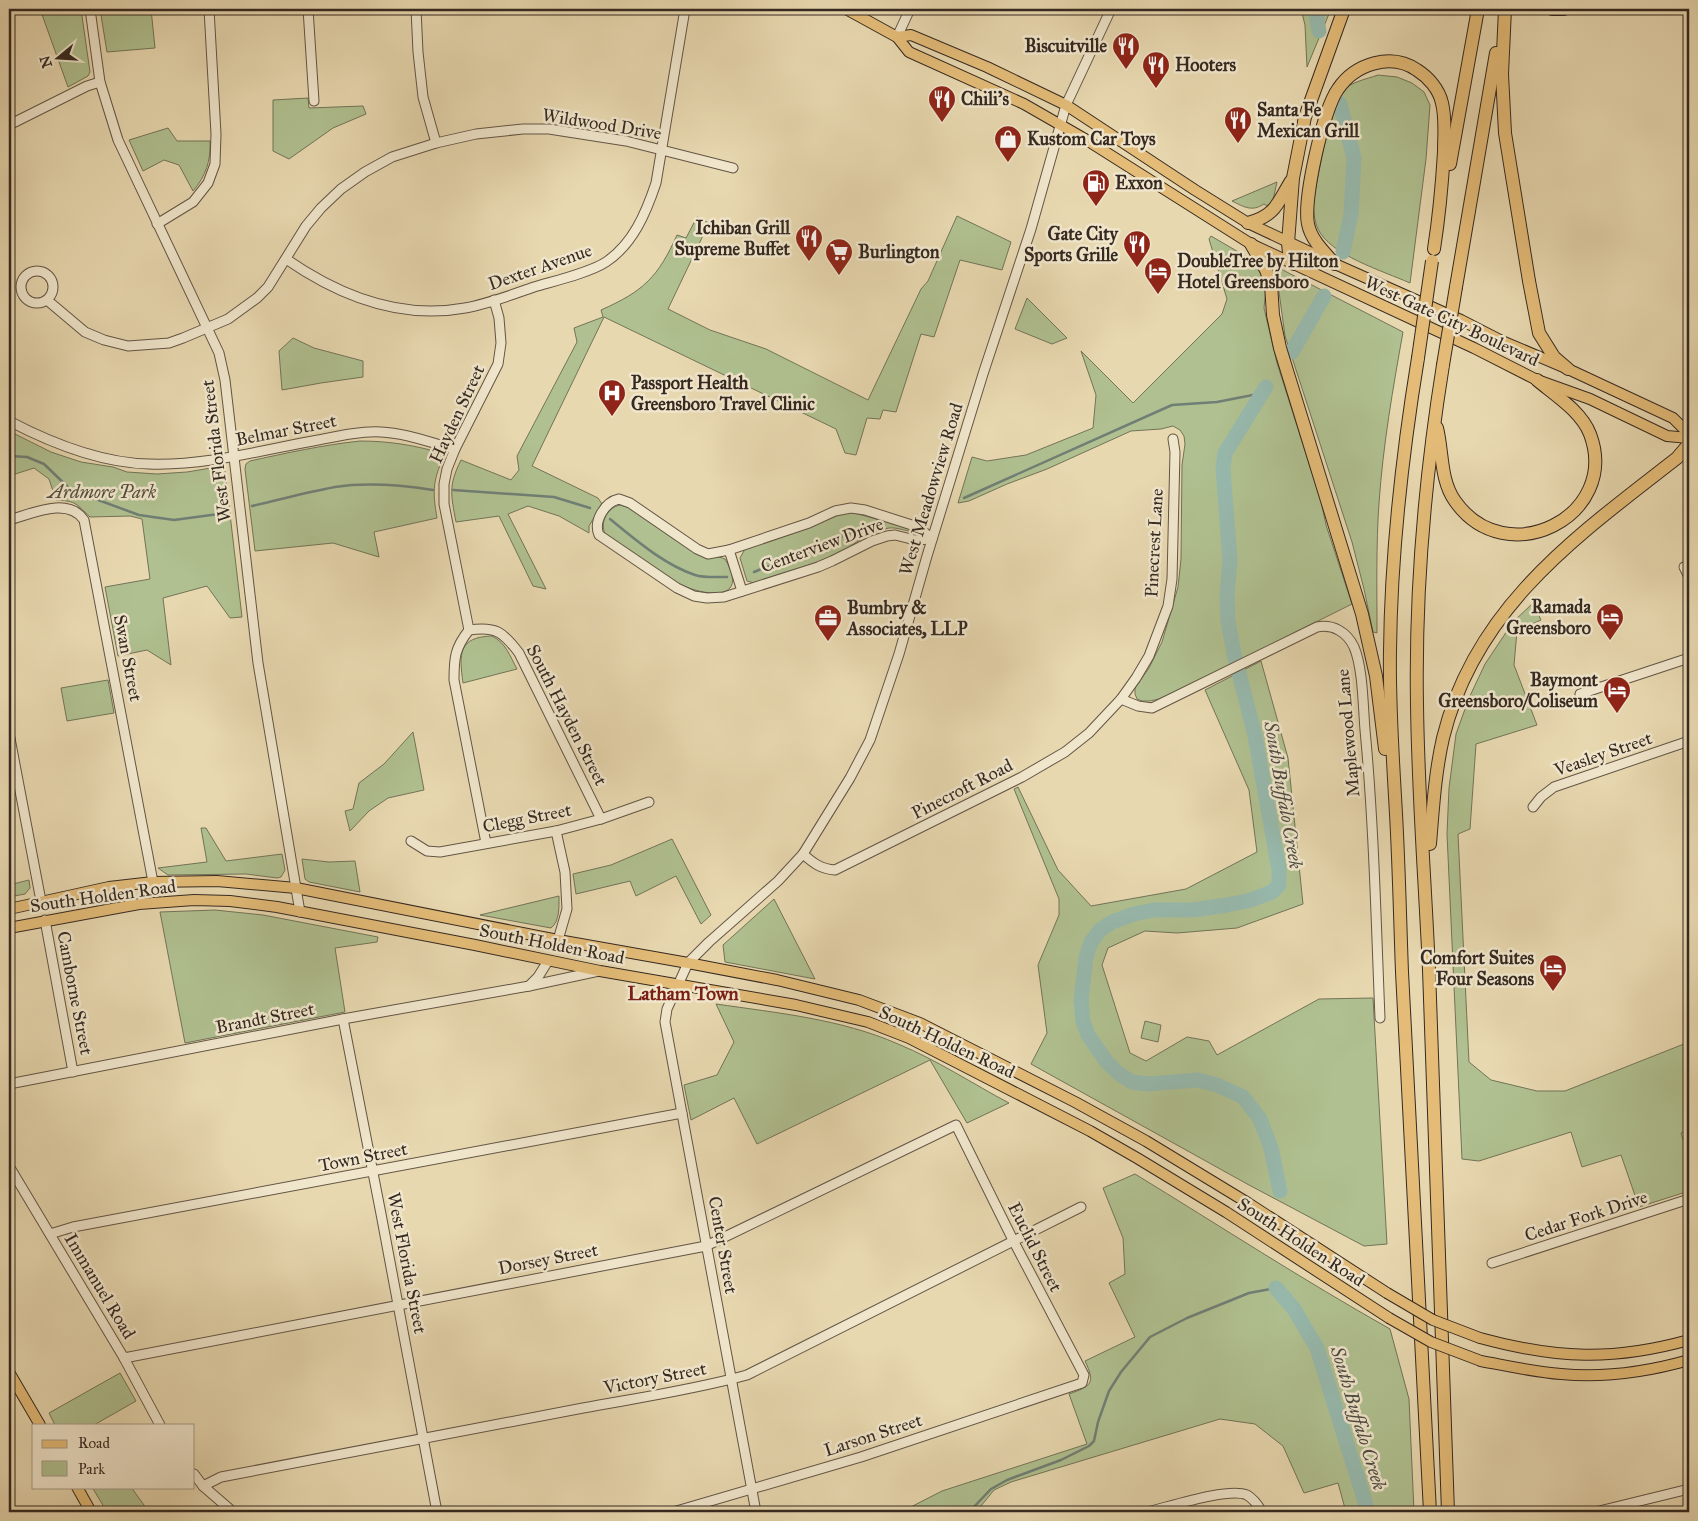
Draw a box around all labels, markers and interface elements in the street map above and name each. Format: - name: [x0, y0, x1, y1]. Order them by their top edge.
- restaurant icon: Biscuitville: [1111, 31, 1141, 70]
- north arrow: [32, 32, 82, 82]
- place label: Biscuitville: [1024, 35, 1107, 57]
- restaurant icon: Hooters: [1141, 50, 1171, 89]
- text: N: [36, 53, 56, 70]
- place label: Hooters: [1175, 54, 1236, 76]
- restaurant icon: Chili's: [927, 84, 957, 123]
- place label: Chili's: [961, 88, 1009, 110]
- place label: Santa Fe Mexican Grill: [1257, 99, 1360, 142]
- street label: Wildwood Drive: [541, 104, 663, 144]
- restaurant icon: Santa Fe Mexican Grill: [1223, 105, 1253, 144]
- shop icon: Kustom Car Toys: [993, 124, 1023, 163]
- place label: Kustom Car Toys: [1027, 128, 1156, 151]
- fuel station icon: Exxon: [1081, 168, 1111, 207]
- place label: Exxon: [1115, 172, 1163, 194]
- place label: Ichiban Grill Supreme Buffet: [674, 217, 791, 261]
- restaurant icon: Ichiban Grill Supreme Buffet: [794, 223, 824, 262]
- place label: Gate City Sports Grille: [1024, 223, 1120, 267]
- restaurant icon: Gate City Sports Grille: [1122, 229, 1152, 268]
- supermarket icon: Burlington: [824, 237, 854, 276]
- street label: Dexter Avenue: [485, 239, 595, 295]
- place label: Burlington: [858, 241, 940, 264]
- place label: DoubleTree by Hilton Hotel Greensboro: [1177, 250, 1339, 293]
- hotel icon: DoubleTree by Hilton Hotel Greensboro: [1143, 256, 1173, 295]
- street label: West Gate City Boulevard: [1361, 271, 1543, 371]
- street label: Hayden Street: [425, 361, 490, 467]
- place label: Passport Health Greensboro Travel Clinic: [631, 372, 815, 415]
- street label: West Florida Street: [196, 378, 236, 523]
- hospital icon: Passport Health Greensboro Travel Clinic: [597, 378, 627, 417]
- street label: West Meadowview Road: [894, 400, 968, 578]
- street label: Belmar Street: [234, 409, 339, 451]
- park label: Ardmore Park: [46, 481, 156, 503]
- street label: Pinecrest Lane: [1140, 488, 1168, 598]
- street label: Centerview Drive: [758, 513, 886, 577]
- place label: Ramada Greensboro: [1506, 596, 1591, 639]
- place label: Bumbry & Associates, LLP: [846, 597, 968, 640]
- hotel icon: Ramada Greensboro: [1595, 602, 1625, 641]
- office icon: Bumbry & Associates, LLP: [813, 603, 843, 642]
- street label: Swan Street: [109, 613, 147, 704]
- street label: South Hayden Street: [522, 641, 612, 790]
- street label: Maplewood Lane: [1331, 668, 1365, 798]
- place label: Baymont Greensboro/Coliseum: [1438, 669, 1599, 712]
- hotel icon: Baymont Greensboro/Coliseum: [1602, 675, 1632, 714]
- water label: South Buffalo Creek: [1259, 719, 1308, 871]
- street label: Veasley Street: [1550, 727, 1655, 781]
- street label: Pinecroft Road: [908, 754, 1016, 824]
- street label: Clegg Street: [481, 799, 574, 838]
- street label: South Holden Road: [29, 875, 177, 917]
- street label: South Holden Road: [478, 919, 626, 969]
- street label: Camborne Street: [52, 929, 98, 1057]
- place label: Comfort Suites Four Seasons: [1420, 947, 1534, 990]
- hotel icon: Comfort Suites Four Seasons: [1538, 953, 1568, 992]
- district label: Latham Town: [627, 982, 739, 1005]
- street label: Brandt Street: [214, 998, 317, 1038]
- street label: South Holden Road: [876, 1001, 1018, 1083]
- street label: Town Street: [317, 1137, 410, 1176]
- street label: Cedar Fork Drive: [1522, 1186, 1650, 1246]
- street label: West Florida Street: [383, 1191, 432, 1336]
- street label: South Holden Road: [1233, 1193, 1369, 1291]
- street label: Center Street: [704, 1195, 743, 1296]
- street label: Euclid Street: [1003, 1199, 1067, 1296]
- street label: Immanuel Road: [60, 1229, 140, 1343]
- street label: Dorsey Street: [496, 1238, 600, 1279]
- water label: South Buffalo Creek: [1325, 1342, 1392, 1493]
- street label: Victory Street: [601, 1357, 709, 1399]
- street label: Larson Street: [821, 1409, 925, 1461]
- legend: [32, 1424, 195, 1488]
- text: Road: [78, 1434, 110, 1452]
- text: Park: [78, 1460, 105, 1478]

